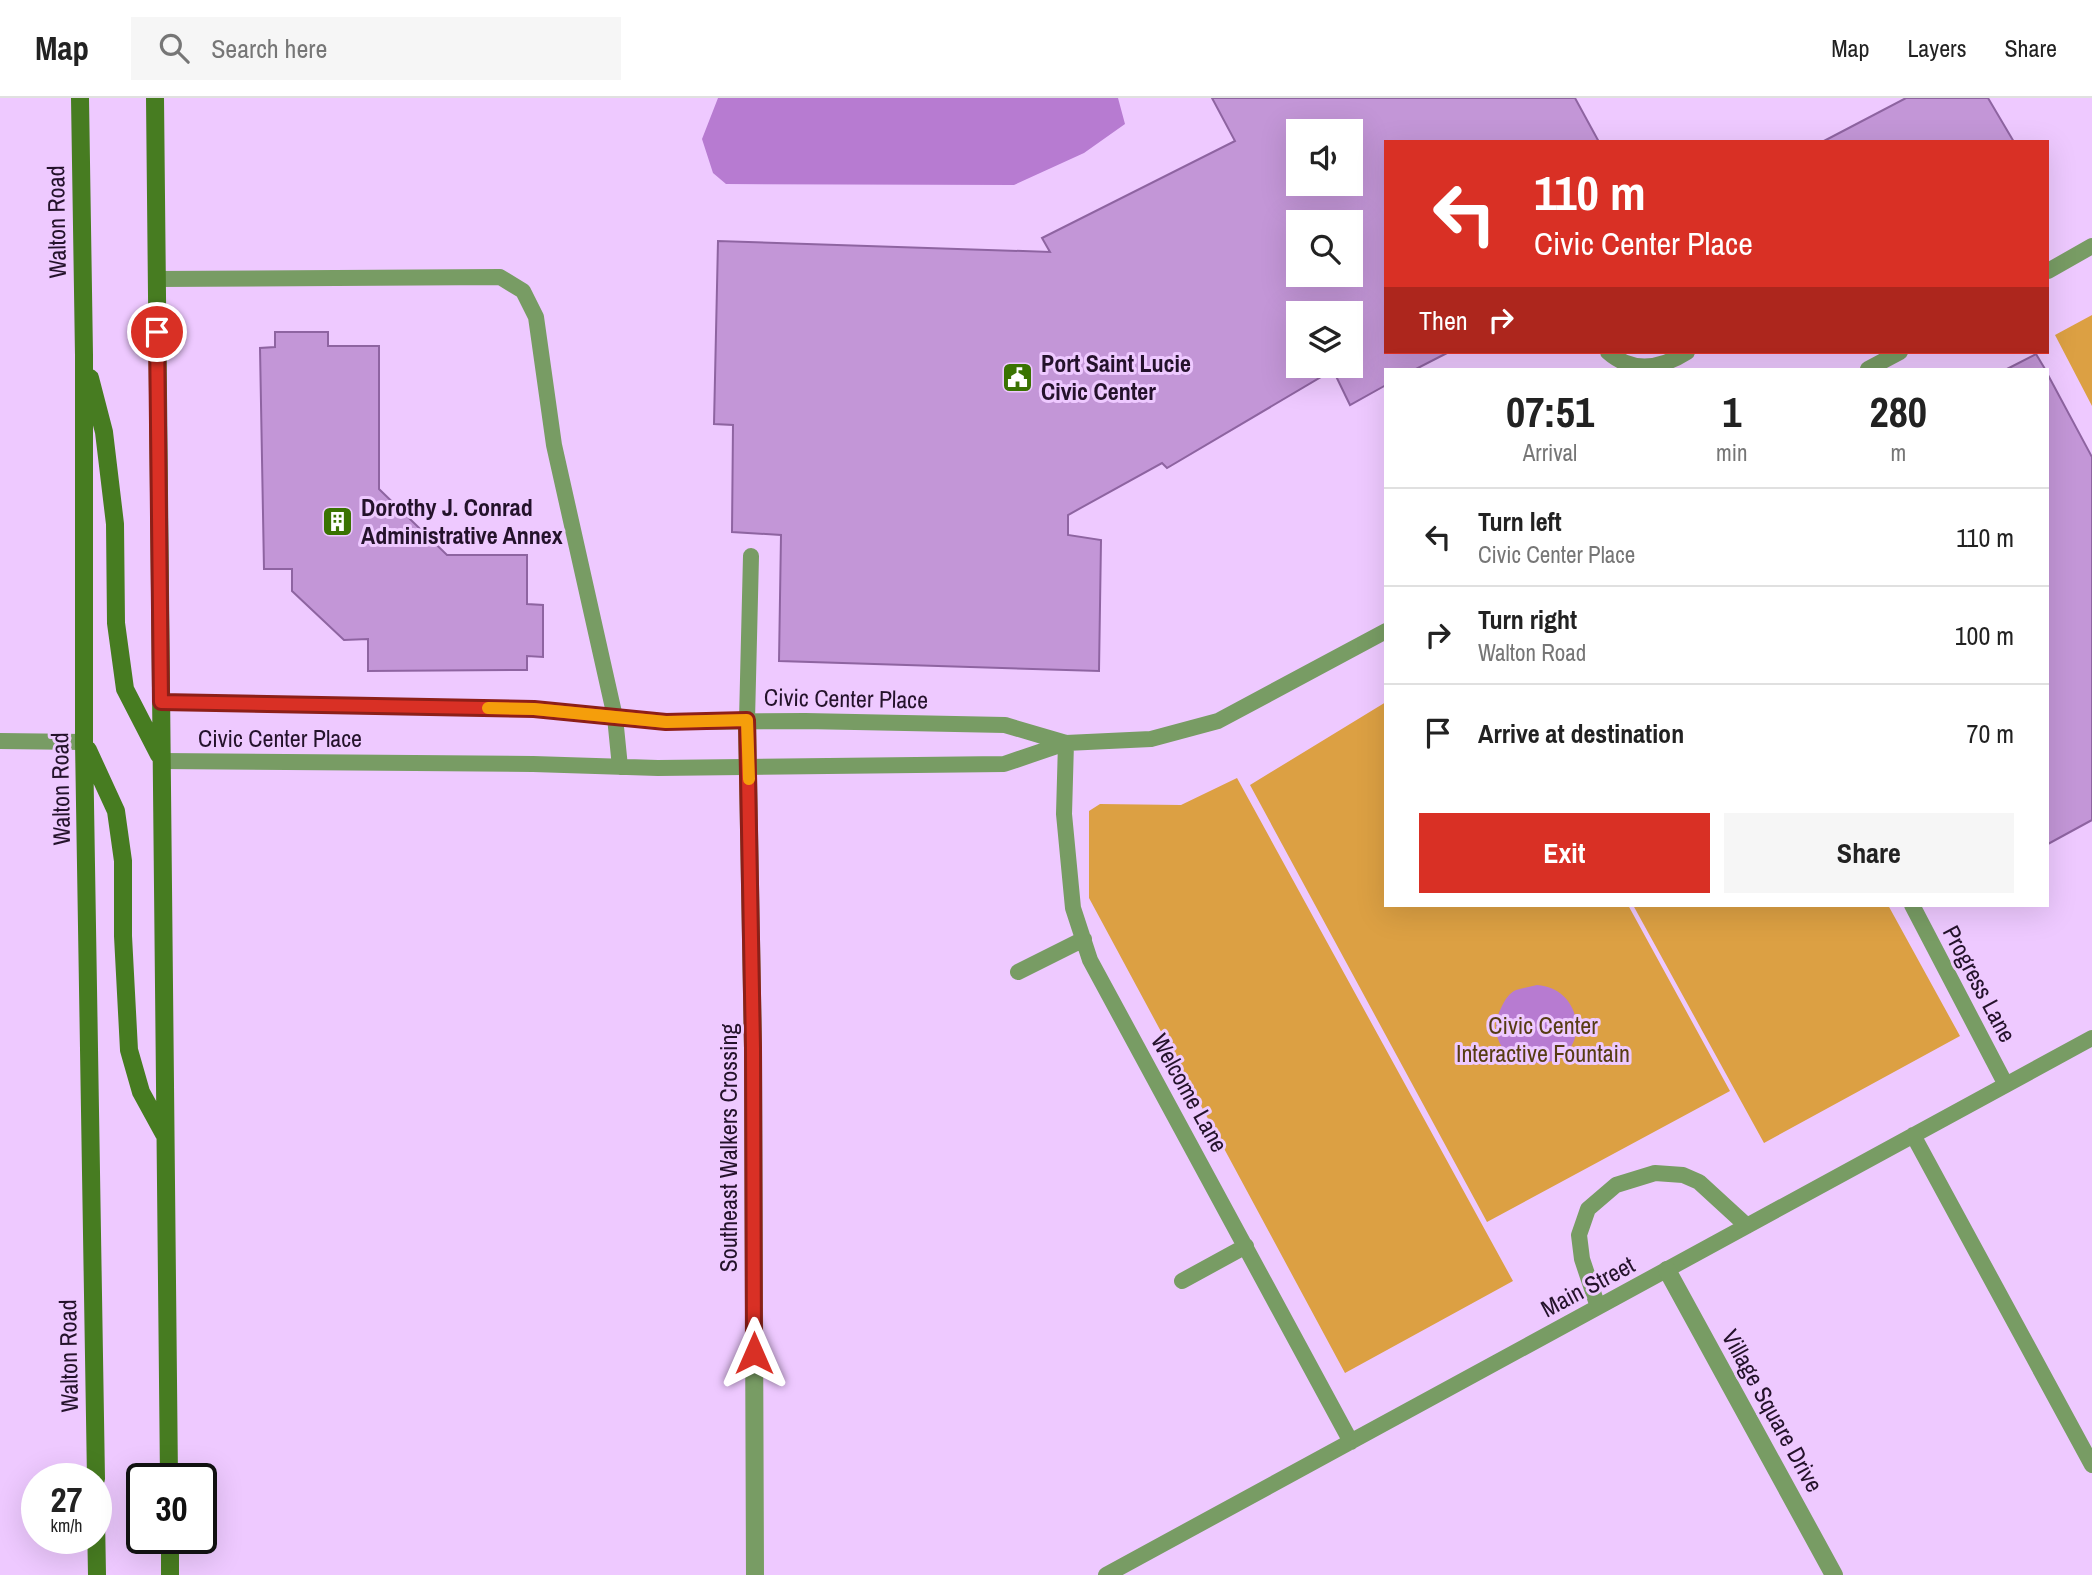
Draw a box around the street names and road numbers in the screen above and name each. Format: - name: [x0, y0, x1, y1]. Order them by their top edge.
- street label: Walton Road: [39, 165, 73, 279]
- street label: Civic Center Place: [764, 681, 928, 715]
- street label: Civic Center Place: [198, 722, 362, 754]
- street label: Walton Road: [43, 732, 77, 846]
- street label: Progress Lane: [1936, 920, 2024, 1048]
- street label: Southeast Walkers Crossing: [712, 1024, 744, 1272]
- street label: Welcome Lane: [1144, 1028, 1236, 1158]
- street label: Main Street: [1535, 1248, 1640, 1324]
- street label: Walton Road: [51, 1299, 85, 1413]
- street label: Village Square Drive: [1715, 1323, 1831, 1498]

